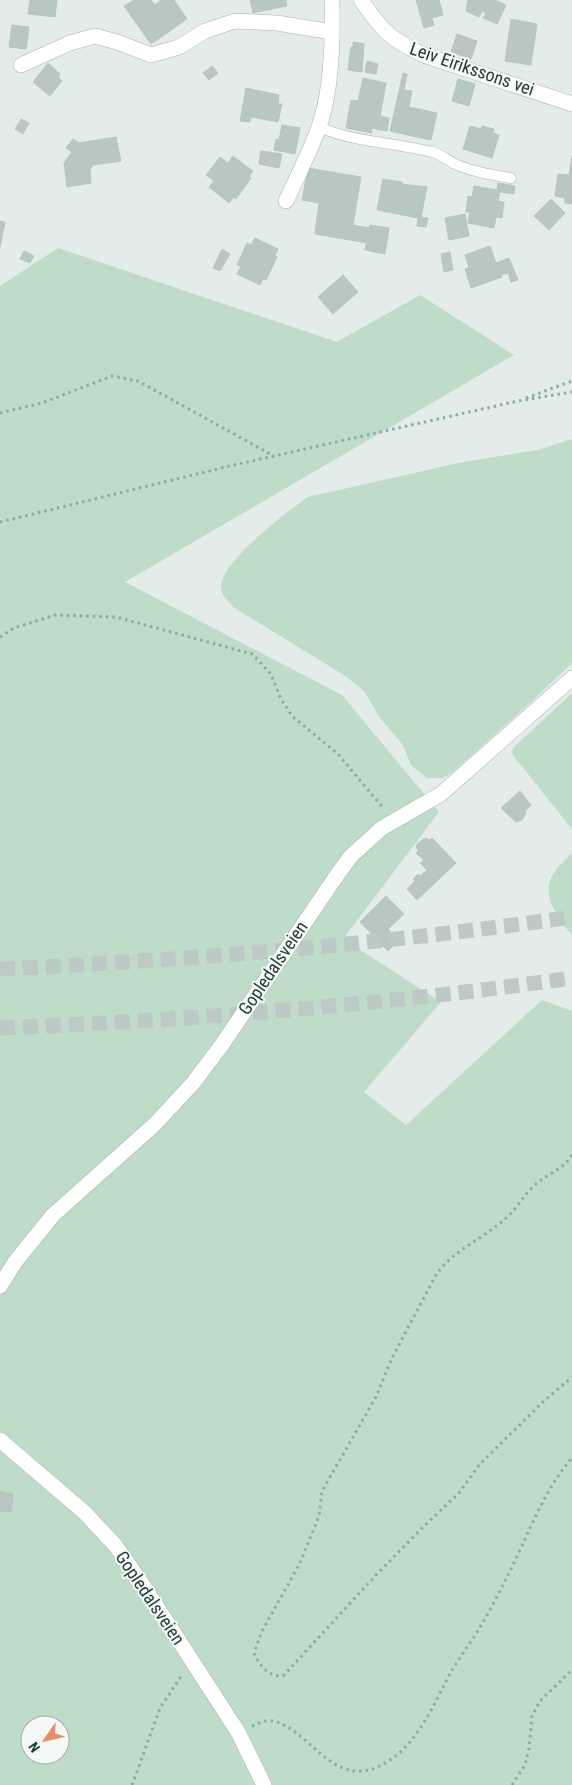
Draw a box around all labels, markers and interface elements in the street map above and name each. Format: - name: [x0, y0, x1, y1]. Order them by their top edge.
- street label: Leiv Eirikssons vei: [407, 37, 537, 100]
- street label: Gopledalsveien: [234, 917, 312, 1018]
- street label: Gopledalsveien: [111, 1547, 189, 1648]
- north arrow: [20, 1715, 70, 1765]
- text: N: [25, 1739, 43, 1755]

